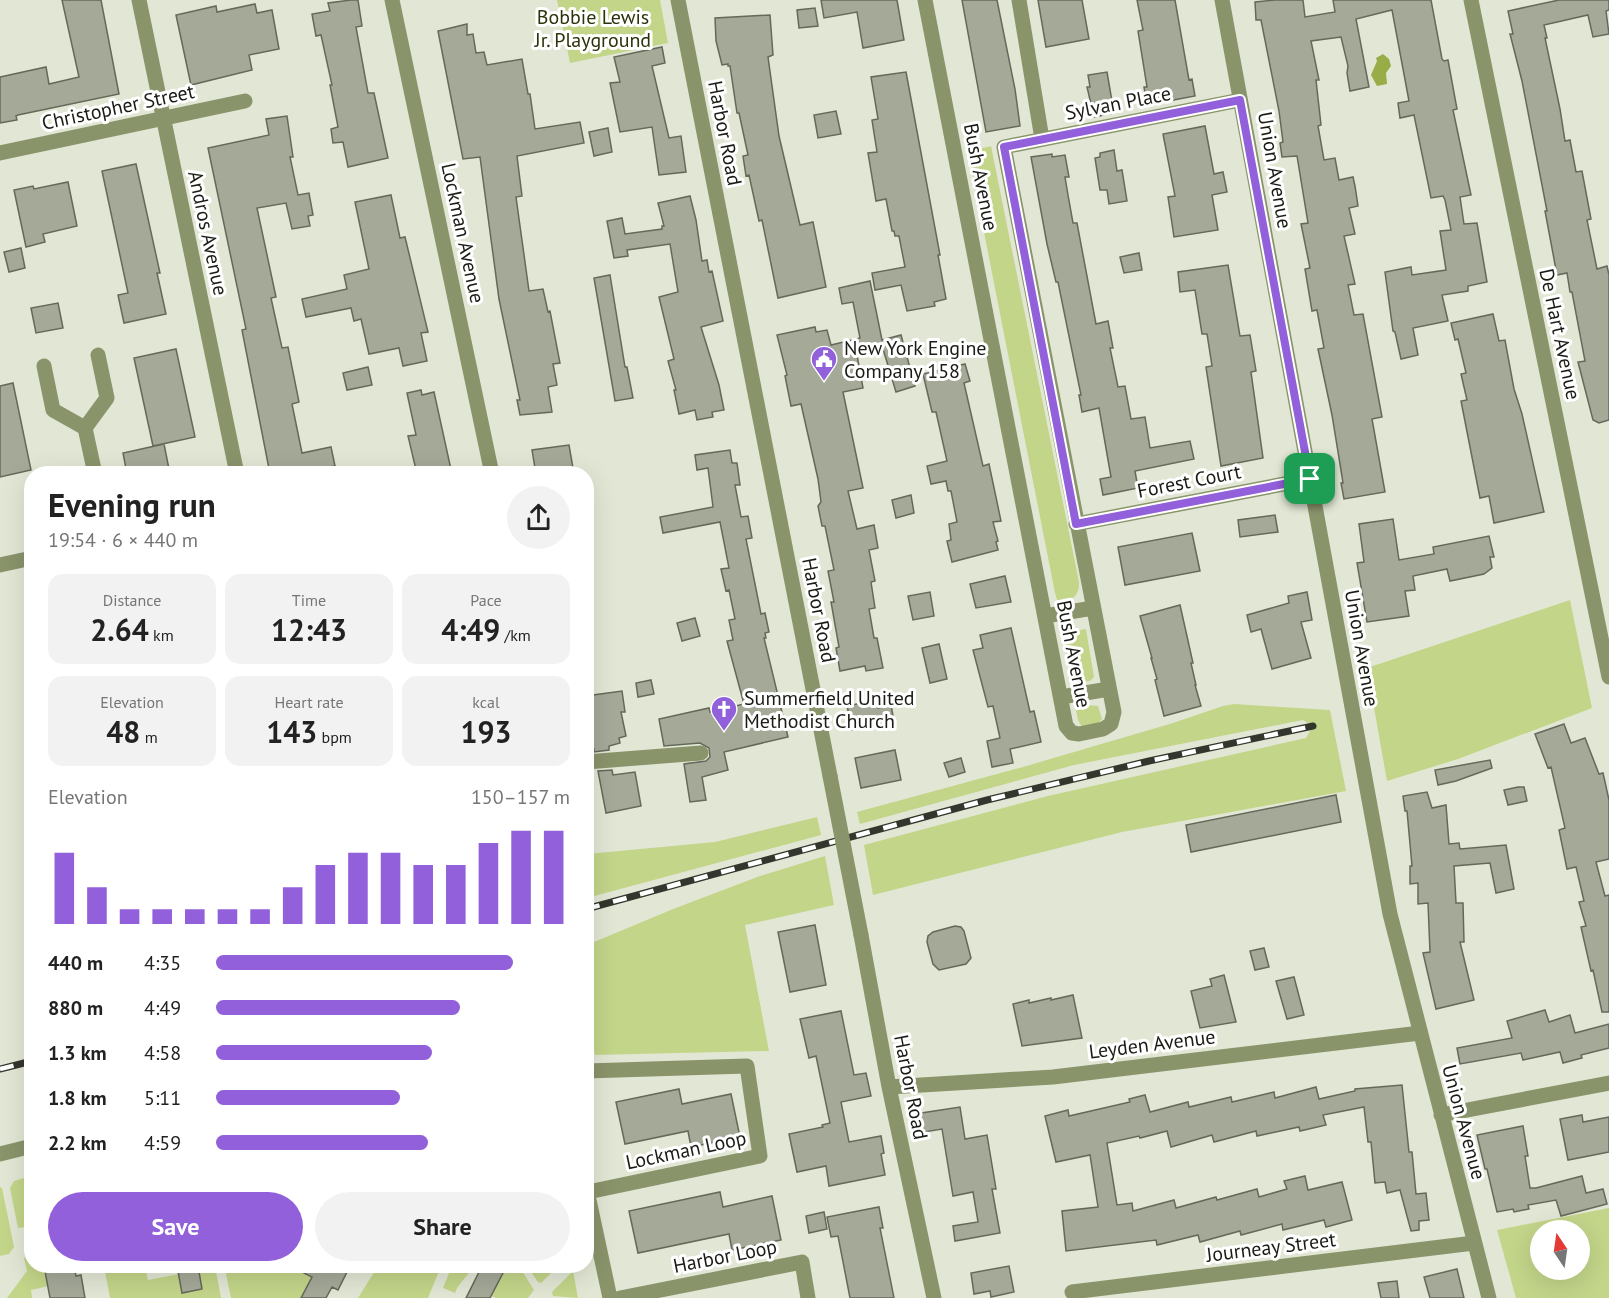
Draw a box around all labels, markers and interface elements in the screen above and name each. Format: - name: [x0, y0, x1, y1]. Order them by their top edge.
- park label: Bobbie Lewis Jr. Playground: [534, 4, 651, 53]
- street label: Christopher Street: [39, 78, 197, 136]
- street label: Harbor Road: [702, 78, 748, 188]
- street label: Sylvan Place: [1063, 80, 1173, 126]
- street label: Union Avenue: [1252, 110, 1298, 230]
- street label: Bush Avenue: [958, 121, 1004, 233]
- street label: Lockman Avenue: [435, 160, 491, 306]
- street label: Andros Avenue: [182, 168, 234, 298]
- street label: De Hart Avenue: [1533, 266, 1587, 402]
- place label: New York Engine Company 158: [844, 335, 987, 384]
- public building icon: New York Engine Company 158: [809, 344, 839, 382]
- pin: [1284, 453, 1335, 504]
- street label: Forest Court: [1135, 458, 1243, 504]
- icon: arrive: [1293, 462, 1326, 495]
- text: Evening run: [48, 483, 216, 526]
- button: share: [507, 486, 570, 549]
- text: 19:54 · 6 × 440 m: [48, 527, 198, 553]
- street label: Harbor Road: [796, 555, 842, 665]
- street label: Union Avenue: [1339, 588, 1385, 708]
- text: Distance: [103, 590, 161, 610]
- text: Time: [292, 590, 326, 610]
- text: Pace: [470, 590, 502, 610]
- street label: Bush Avenue: [1051, 598, 1097, 710]
- text: 2.64: [90, 610, 149, 649]
- text: 12:43: [271, 610, 347, 649]
- text: 4:49: [441, 610, 500, 649]
- text: km: [149, 625, 174, 645]
- text: /km: [500, 625, 531, 645]
- place label: Summerfield United Methodist Church: [744, 685, 915, 734]
- text: Elevation: [100, 692, 164, 712]
- text: Heart rate: [274, 692, 344, 712]
- text: kcal: [472, 692, 500, 712]
- church icon: Summerfield United Methodist Church: [709, 694, 739, 732]
- text: 48: [106, 712, 140, 751]
- text: 143: [266, 712, 317, 751]
- text: 193: [460, 712, 512, 751]
- text: m: [140, 727, 158, 747]
- text: bpm: [317, 727, 352, 747]
- text: Elevation: [48, 784, 128, 810]
- text: 150–157 m: [471, 784, 570, 810]
- text: 440 m: [48, 950, 103, 976]
- text: 4:35: [144, 950, 181, 976]
- text: 880 m: [48, 995, 103, 1021]
- text: 4:49: [144, 995, 181, 1021]
- street label: Leyden Avenue: [1087, 1023, 1217, 1065]
- street label: Harbor Road: [888, 1032, 934, 1142]
- text: 1.3 km: [48, 1040, 107, 1066]
- text: 4:58: [144, 1040, 181, 1066]
- street label: Union Avenue: [1436, 1062, 1492, 1182]
- text: 1.8 km: [48, 1085, 107, 1111]
- text: 5:11: [144, 1085, 181, 1111]
- street label: Lockman Loop: [623, 1125, 749, 1175]
- text: 2.2 km: [48, 1130, 107, 1156]
- text: 4:59: [144, 1130, 181, 1156]
- button: Save: [48, 1192, 303, 1261]
- button: Share: [315, 1192, 570, 1261]
- north arrow: [1530, 1220, 1590, 1280]
- map controls: [1530, 1220, 1590, 1280]
- street label: Journeay Street: [1204, 1226, 1337, 1268]
- street label: Harbor Loop: [671, 1233, 779, 1279]

